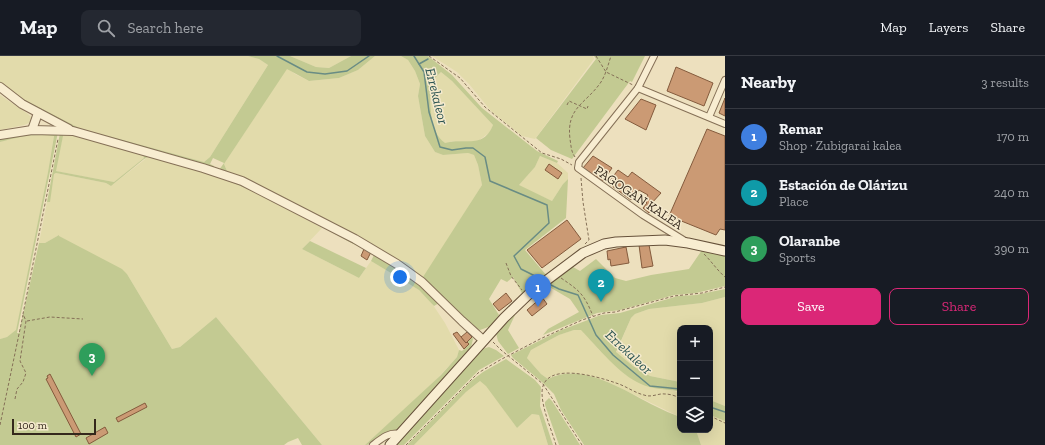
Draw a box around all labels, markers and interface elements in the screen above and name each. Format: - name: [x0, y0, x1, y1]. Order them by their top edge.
- search box: [81, 10, 361, 46]
- text: Map: [20, 16, 57, 39]
- icon: search: [95, 17, 117, 39]
- text: Search here: [127, 19, 203, 37]
- text: Map: [880, 19, 907, 36]
- text: Layers: [929, 19, 968, 36]
- text: Share: [990, 19, 1025, 36]
- water label: Errekaleor: [421, 66, 452, 126]
- text: Nearby: [741, 72, 796, 92]
- text: 3 results: [981, 75, 1029, 90]
- text: Remar: [779, 120, 823, 138]
- text: 1: [751, 129, 757, 144]
- text: 170 m: [996, 129, 1029, 144]
- text: Shop · Zubigarai kalea: [779, 138, 902, 153]
- street label: PAGOGAN KALEA: [592, 162, 686, 233]
- text: Estación de Olárizu: [779, 176, 907, 194]
- text: 2: [751, 185, 757, 200]
- text: 240 m: [994, 185, 1029, 200]
- text: Place: [779, 194, 808, 209]
- text: Olaranbe: [779, 232, 840, 250]
- text: 3: [751, 241, 757, 256]
- text: 390 m: [994, 241, 1029, 256]
- text: Sports: [779, 250, 816, 265]
- your location: [390, 267, 410, 287]
- pin: 2: [588, 269, 614, 302]
- pin: 1: [525, 274, 551, 307]
- button: Save: [741, 288, 881, 325]
- button: Share: [889, 288, 1029, 325]
- map controls: [677, 325, 713, 433]
- button: +: [677, 325, 713, 361]
- water label: Errekaleor: [602, 326, 656, 378]
- pin: 3: [79, 343, 105, 376]
- button: −: [677, 361, 713, 397]
- button: layers: [677, 397, 713, 433]
- scale bar: [12, 417, 96, 436]
- text: 100 m: [18, 419, 47, 432]

